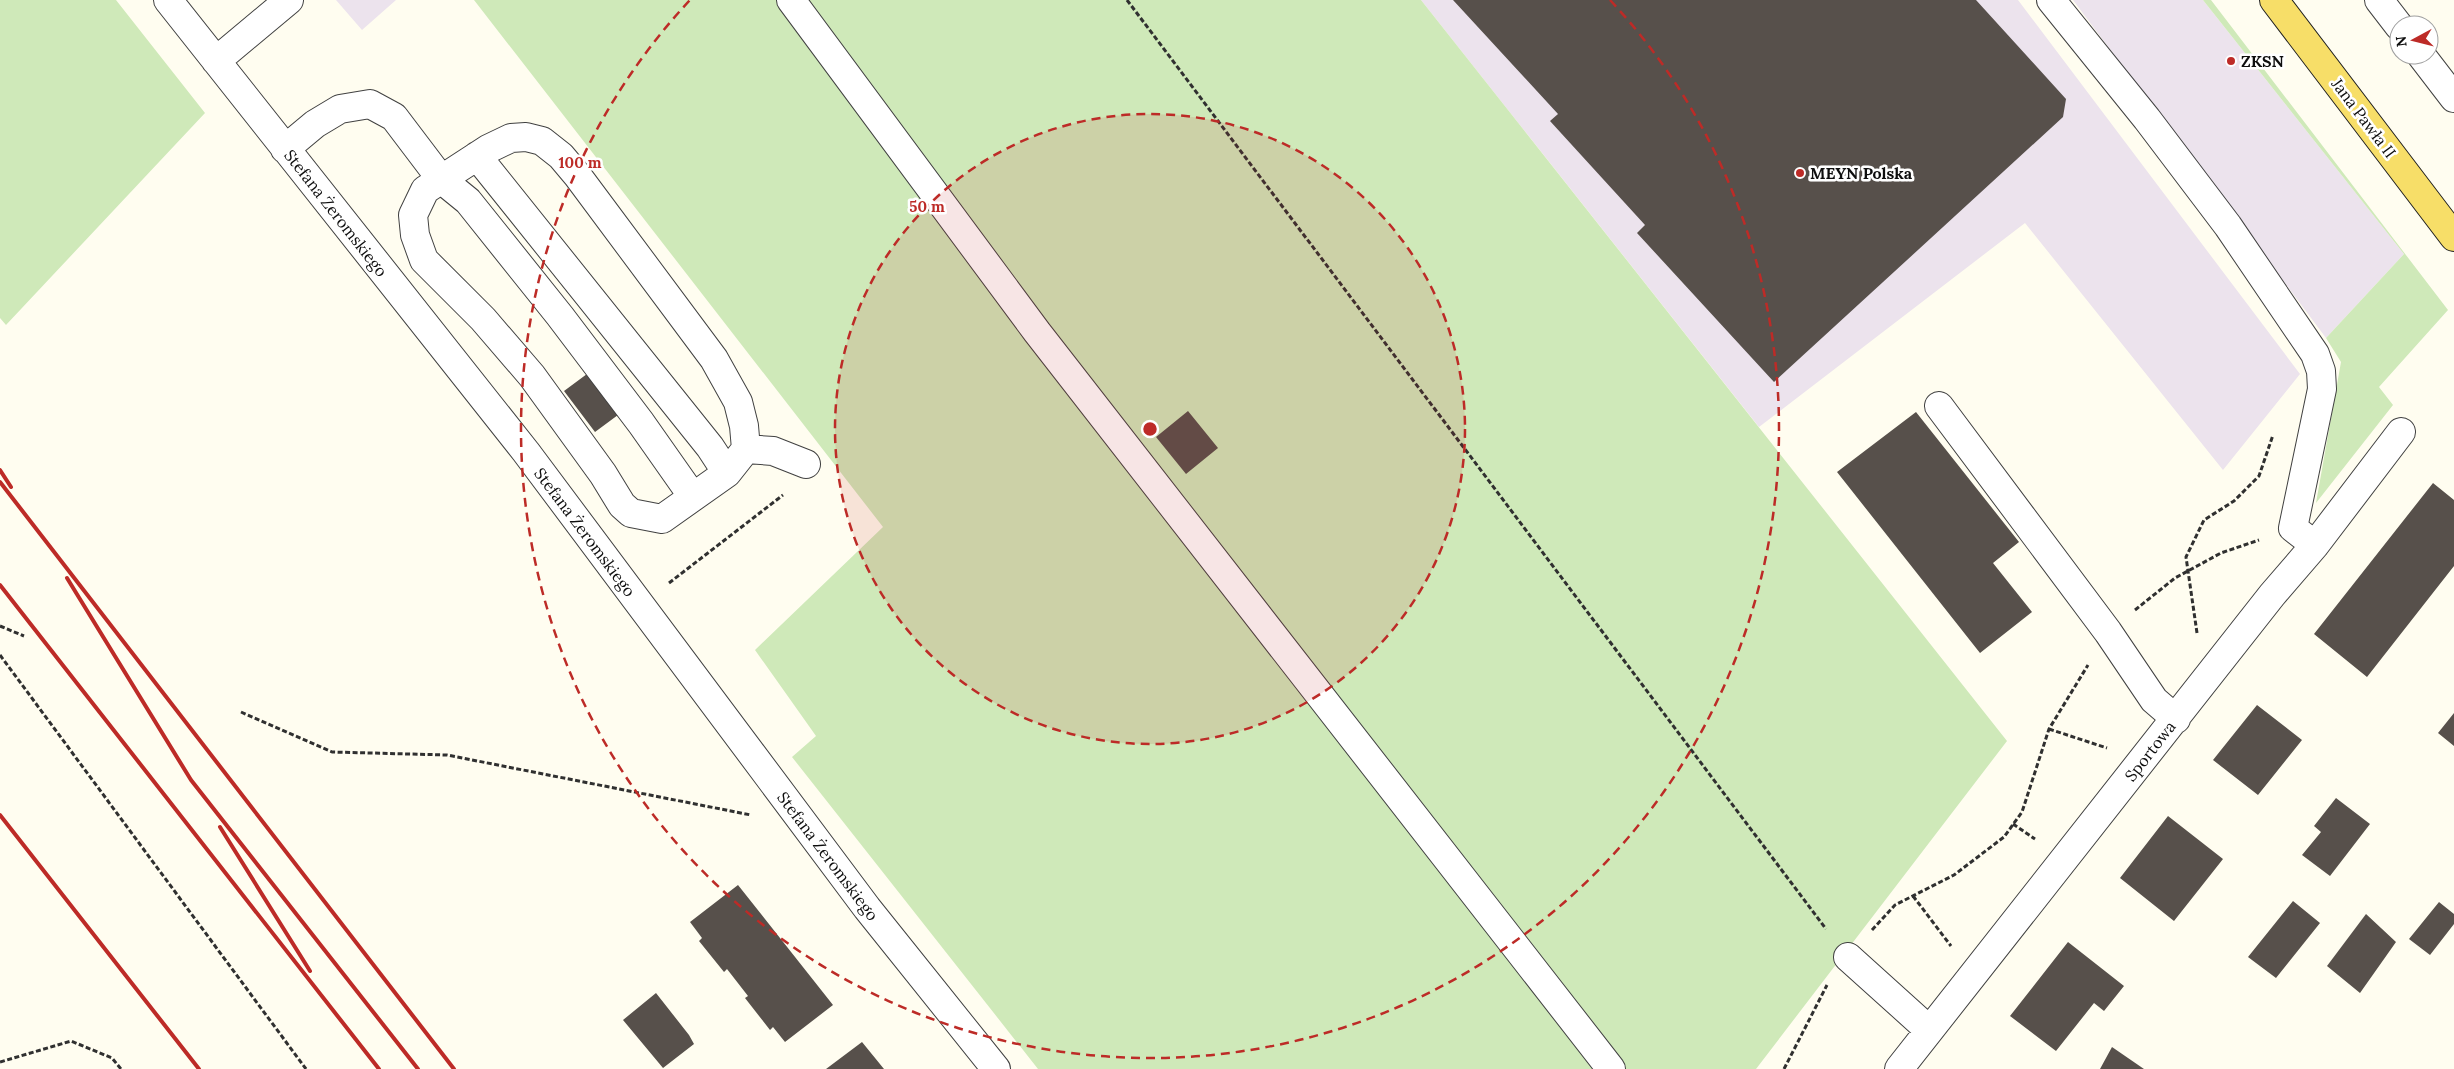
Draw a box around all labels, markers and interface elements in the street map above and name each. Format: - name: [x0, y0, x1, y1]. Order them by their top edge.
- north arrow: [2389, 15, 2439, 65]
- text: N: [2391, 35, 2411, 48]
- place label: ZKSN: [2241, 51, 2284, 71]
- marker: ZKSN: [2225, 55, 2237, 67]
- street label: Jana Pawła II: [2327, 73, 2400, 162]
- street label: Stefana Żeromskiego: [280, 145, 392, 281]
- text: 100 m: [559, 153, 602, 172]
- place label: MEYN Polska: [1810, 163, 1913, 183]
- marker: MEYN Polska: [1794, 167, 1806, 179]
- text: 50 m: [909, 197, 945, 216]
- centre of rings: [1141, 420, 1159, 438]
- street label: Stefana Żeromskiego: [530, 464, 640, 600]
- street label: Sportowa: [2120, 717, 2180, 785]
- street label: Stefana Żeromskiego: [773, 788, 883, 924]

